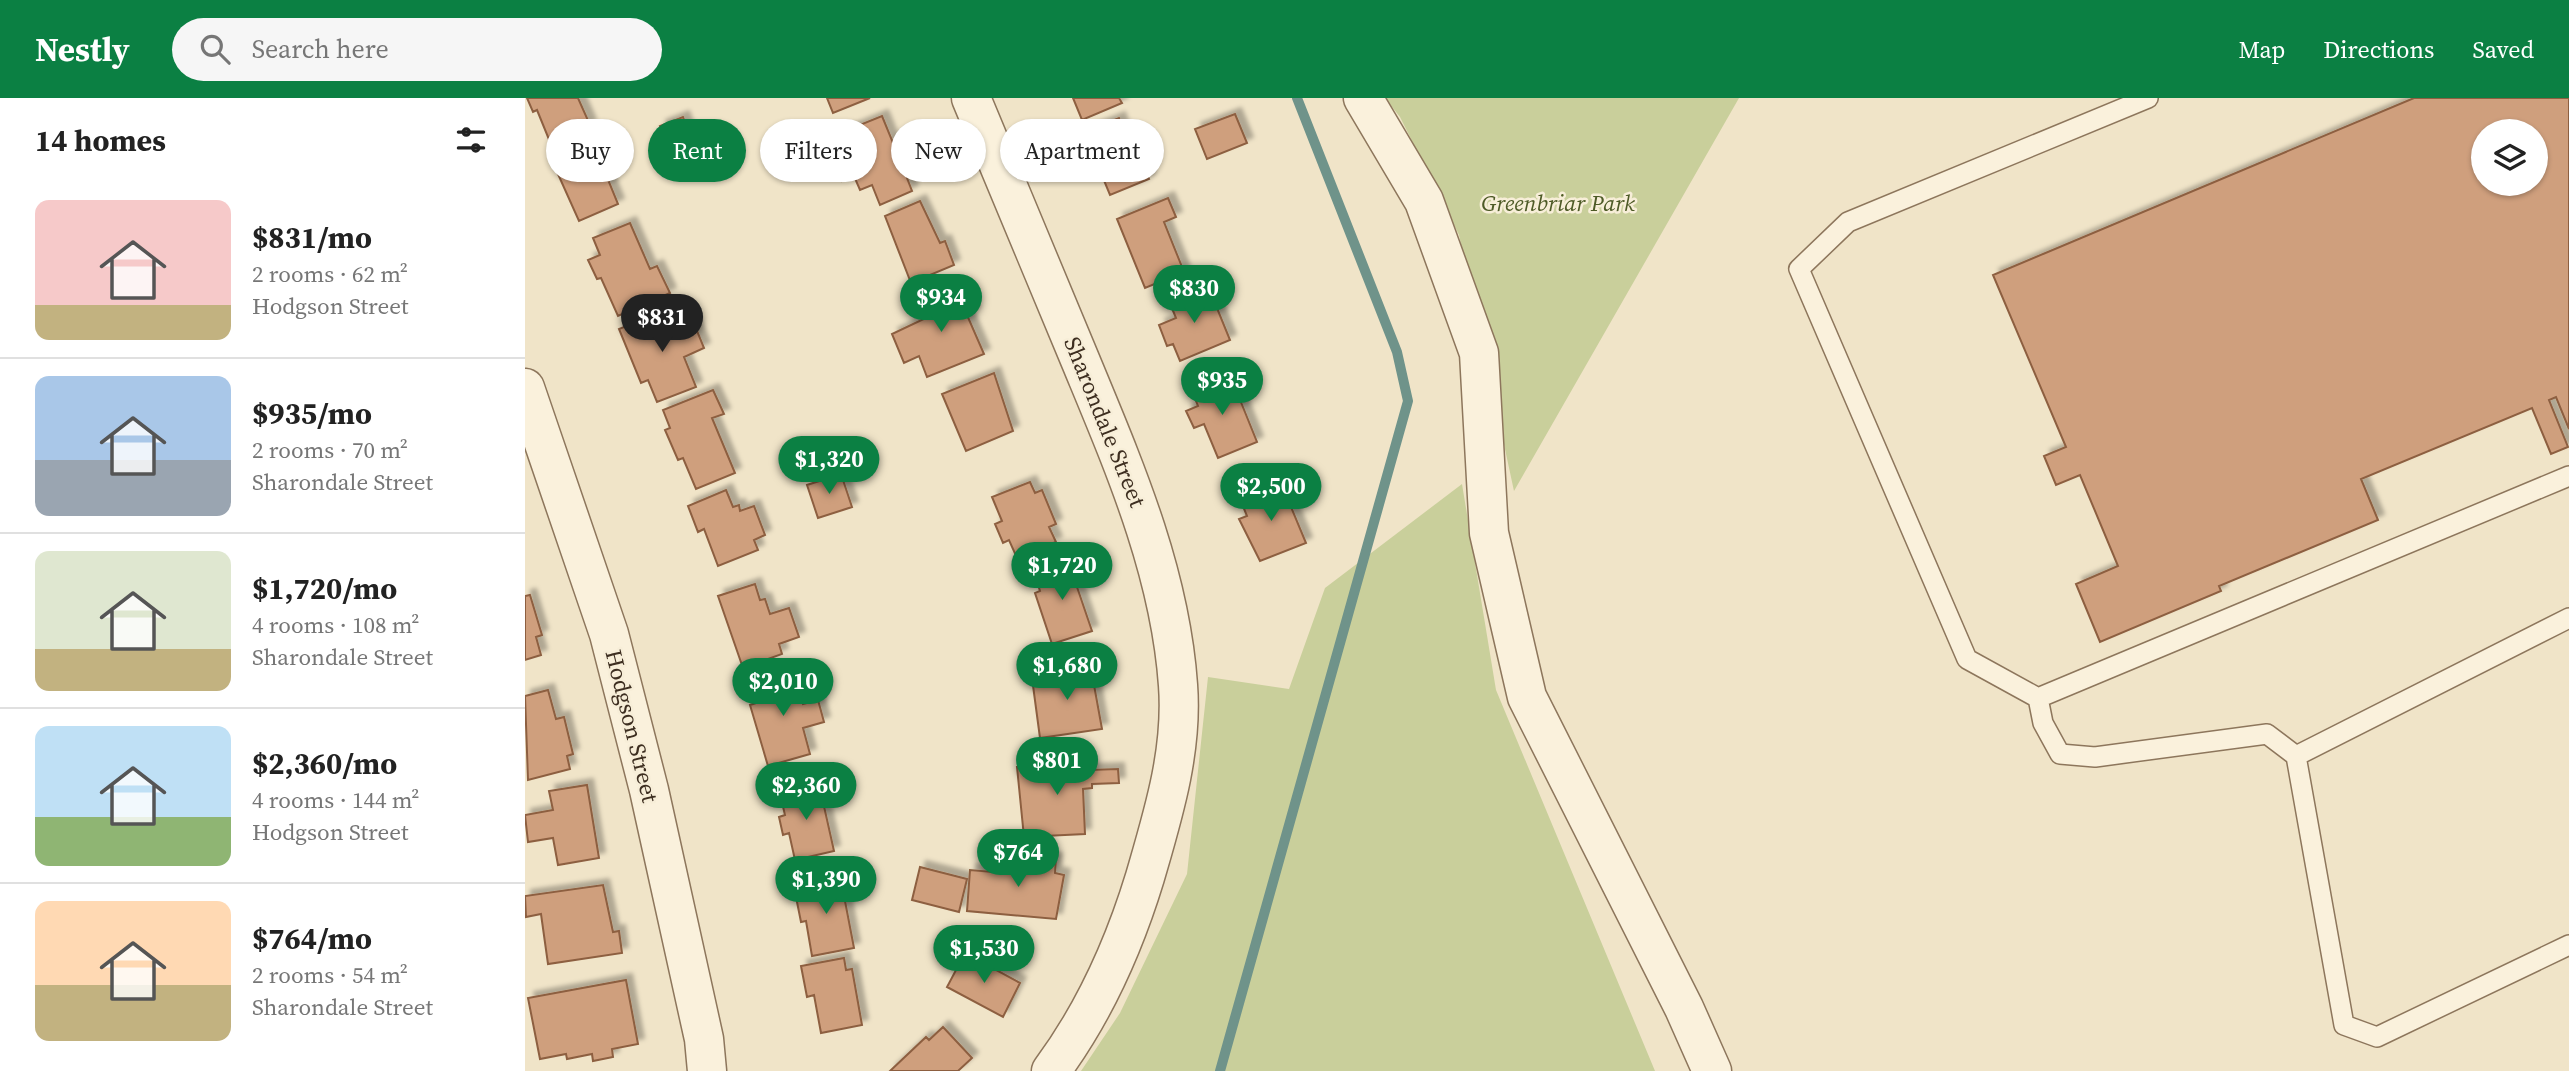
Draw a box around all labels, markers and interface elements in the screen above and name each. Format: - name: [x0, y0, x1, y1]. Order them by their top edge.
- search box: [172, 18, 662, 81]
- text: Nestly: [35, 27, 130, 72]
- icon: search: [196, 30, 234, 68]
- text: Search here: [252, 31, 389, 67]
- text: Map: [2238, 33, 2285, 66]
- text: Directions: [2323, 33, 2434, 66]
- text: Saved: [2472, 33, 2534, 66]
- chip: Buy: [546, 119, 634, 182]
- chip: Rent: [648, 119, 746, 182]
- chip: Filters: [760, 119, 877, 182]
- chip: New: [891, 119, 986, 182]
- chip: Apartment: [1000, 119, 1164, 182]
- map controls: [2471, 119, 2548, 196]
- button: layers: [2471, 119, 2548, 196]
- text: 14 homes: [35, 120, 166, 161]
- icon: filters: [452, 121, 490, 159]
- park label: Greenbriar Park: [1481, 187, 1635, 219]
- text: $831/mo: [252, 217, 372, 258]
- icon: home: [91, 228, 175, 312]
- text: 2 rooms · 62 m²: [252, 258, 408, 290]
- pin: $830: [1153, 266, 1235, 325]
- text: $830: [1169, 272, 1219, 304]
- pin: $934: [900, 274, 982, 334]
- text: $934: [916, 281, 966, 313]
- text: Hodgson Street: [252, 290, 408, 322]
- pin: $831: [621, 294, 703, 354]
- text: $831: [637, 301, 687, 333]
- street label: Sharondale Street: [1056, 332, 1154, 512]
- pin: $935: [1181, 358, 1263, 417]
- text: $935: [1197, 364, 1247, 396]
- text: $935/mo: [252, 393, 372, 434]
- icon: home: [91, 404, 175, 488]
- text: 2 rooms · 70 m²: [252, 434, 408, 466]
- pin: $1,320: [772, 436, 886, 496]
- text: $1,320: [794, 443, 864, 475]
- pin: $2,500: [1214, 464, 1328, 523]
- text: Sharondale Street: [252, 466, 433, 498]
- text: $2,500: [1236, 470, 1306, 502]
- pin: $1,720: [1005, 542, 1119, 602]
- text: $1,720: [1027, 549, 1097, 581]
- text: $1,720/mo: [252, 568, 397, 609]
- icon: home: [91, 579, 175, 663]
- text: 4 rooms · 108 m²: [252, 609, 419, 641]
- text: Sharondale Street: [252, 641, 433, 673]
- pin: $1,680: [1010, 642, 1124, 702]
- street label: Hodgson Street: [598, 646, 667, 806]
- text: $1,680: [1032, 649, 1102, 681]
- pin: $2,010: [726, 658, 840, 718]
- text: $2,010: [748, 665, 818, 697]
- pin: $801: [1016, 738, 1098, 797]
- text: $2,360/mo: [252, 743, 397, 784]
- text: $801: [1032, 744, 1082, 776]
- icon: home: [91, 754, 175, 838]
- pin: $2,360: [749, 762, 863, 822]
- text: $2,360: [771, 769, 841, 801]
- text: 4 rooms · 144 m²: [252, 784, 419, 816]
- text: Hodgson Street: [252, 816, 408, 848]
- pin: $764: [977, 830, 1059, 889]
- text: $764: [993, 836, 1043, 868]
- pin: $1,390: [769, 856, 883, 916]
- text: $1,390: [791, 863, 861, 895]
- text: $764/mo: [252, 918, 372, 959]
- pin: $1,530: [927, 926, 1041, 985]
- icon: home: [91, 929, 175, 1013]
- text: $1,530: [949, 932, 1019, 964]
- text: 2 rooms · 54 m²: [252, 959, 408, 991]
- text: Sharondale Street: [252, 991, 433, 1023]

